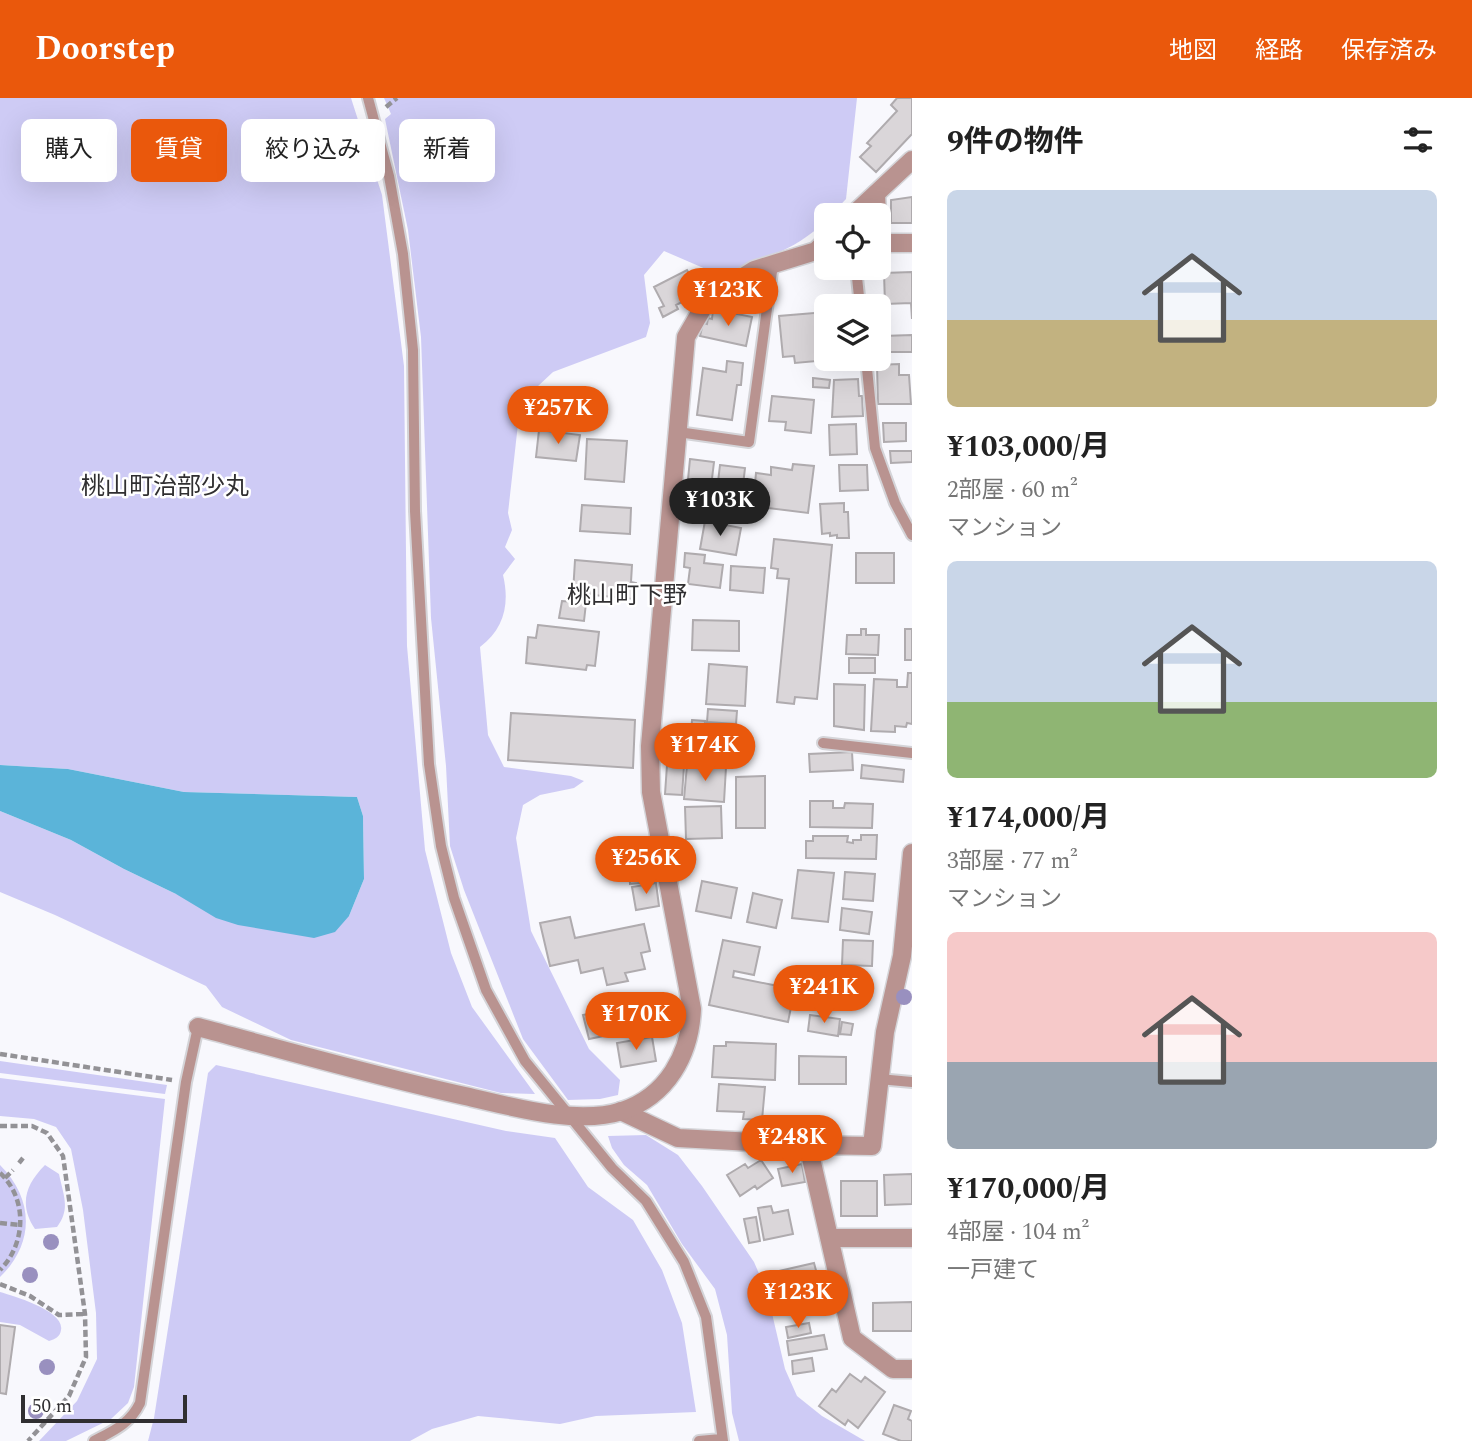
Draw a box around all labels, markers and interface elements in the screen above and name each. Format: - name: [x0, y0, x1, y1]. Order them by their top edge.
- text: Doorstep: [35, 24, 175, 74]
- text: 地図: [1169, 33, 1217, 69]
- text: 経路: [1255, 33, 1303, 69]
- text: 保存済み: [1341, 33, 1437, 69]
- chip: 購入: [21, 119, 117, 182]
- chip: 賃貸: [131, 119, 227, 182]
- chip: 絞り込み: [241, 119, 385, 182]
- chip: 新着: [399, 119, 495, 182]
- text: 9件の物件: [947, 119, 1084, 165]
- icon: filters: [1399, 121, 1437, 159]
- map controls: [814, 203, 891, 371]
- button: locate: [814, 203, 891, 280]
- icon: home: [1129, 235, 1255, 361]
- pin: ¥123K: [679, 268, 777, 328]
- text: ¥123K: [693, 273, 763, 308]
- button: layers: [814, 294, 891, 371]
- pin: ¥257K: [509, 386, 607, 446]
- text: ¥257K: [523, 391, 593, 426]
- text: ¥103,000/月: [947, 424, 1110, 470]
- district label: 桃山町治部少丸: [81, 469, 249, 505]
- text: 2部屋 · 60 m²: [947, 473, 1078, 508]
- pin: ¥103K: [671, 478, 769, 538]
- text: ¥103K: [685, 483, 755, 518]
- text: マンション: [947, 511, 1062, 546]
- district label: 桃山町下野: [567, 578, 687, 614]
- icon: home: [1129, 606, 1255, 732]
- pin: ¥174K: [656, 724, 754, 783]
- text: ¥174K: [670, 728, 740, 763]
- text: ¥174,000/月: [947, 795, 1110, 841]
- pin: ¥256K: [597, 836, 695, 896]
- text: ¥256K: [611, 841, 681, 876]
- text: 3部屋 · 77 m²: [947, 844, 1078, 879]
- text: マンション: [947, 882, 1062, 917]
- pin: ¥241K: [775, 965, 873, 1025]
- text: ¥241K: [789, 970, 859, 1005]
- icon: home: [1129, 977, 1255, 1103]
- pin: ¥170K: [587, 992, 685, 1052]
- text: ¥170K: [601, 997, 671, 1032]
- pin: ¥248K: [743, 1116, 841, 1175]
- text: ¥248K: [757, 1120, 827, 1155]
- text: ¥170,000/月: [947, 1166, 1110, 1212]
- text: 4部屋 · 104 m²: [947, 1215, 1089, 1250]
- text: 一戸建て: [947, 1253, 1039, 1288]
- pin: ¥123K: [749, 1270, 847, 1330]
- text: ¥123K: [763, 1275, 833, 1310]
- scale bar: [21, 1392, 187, 1424]
- text: 50 m: [32, 1392, 72, 1421]

